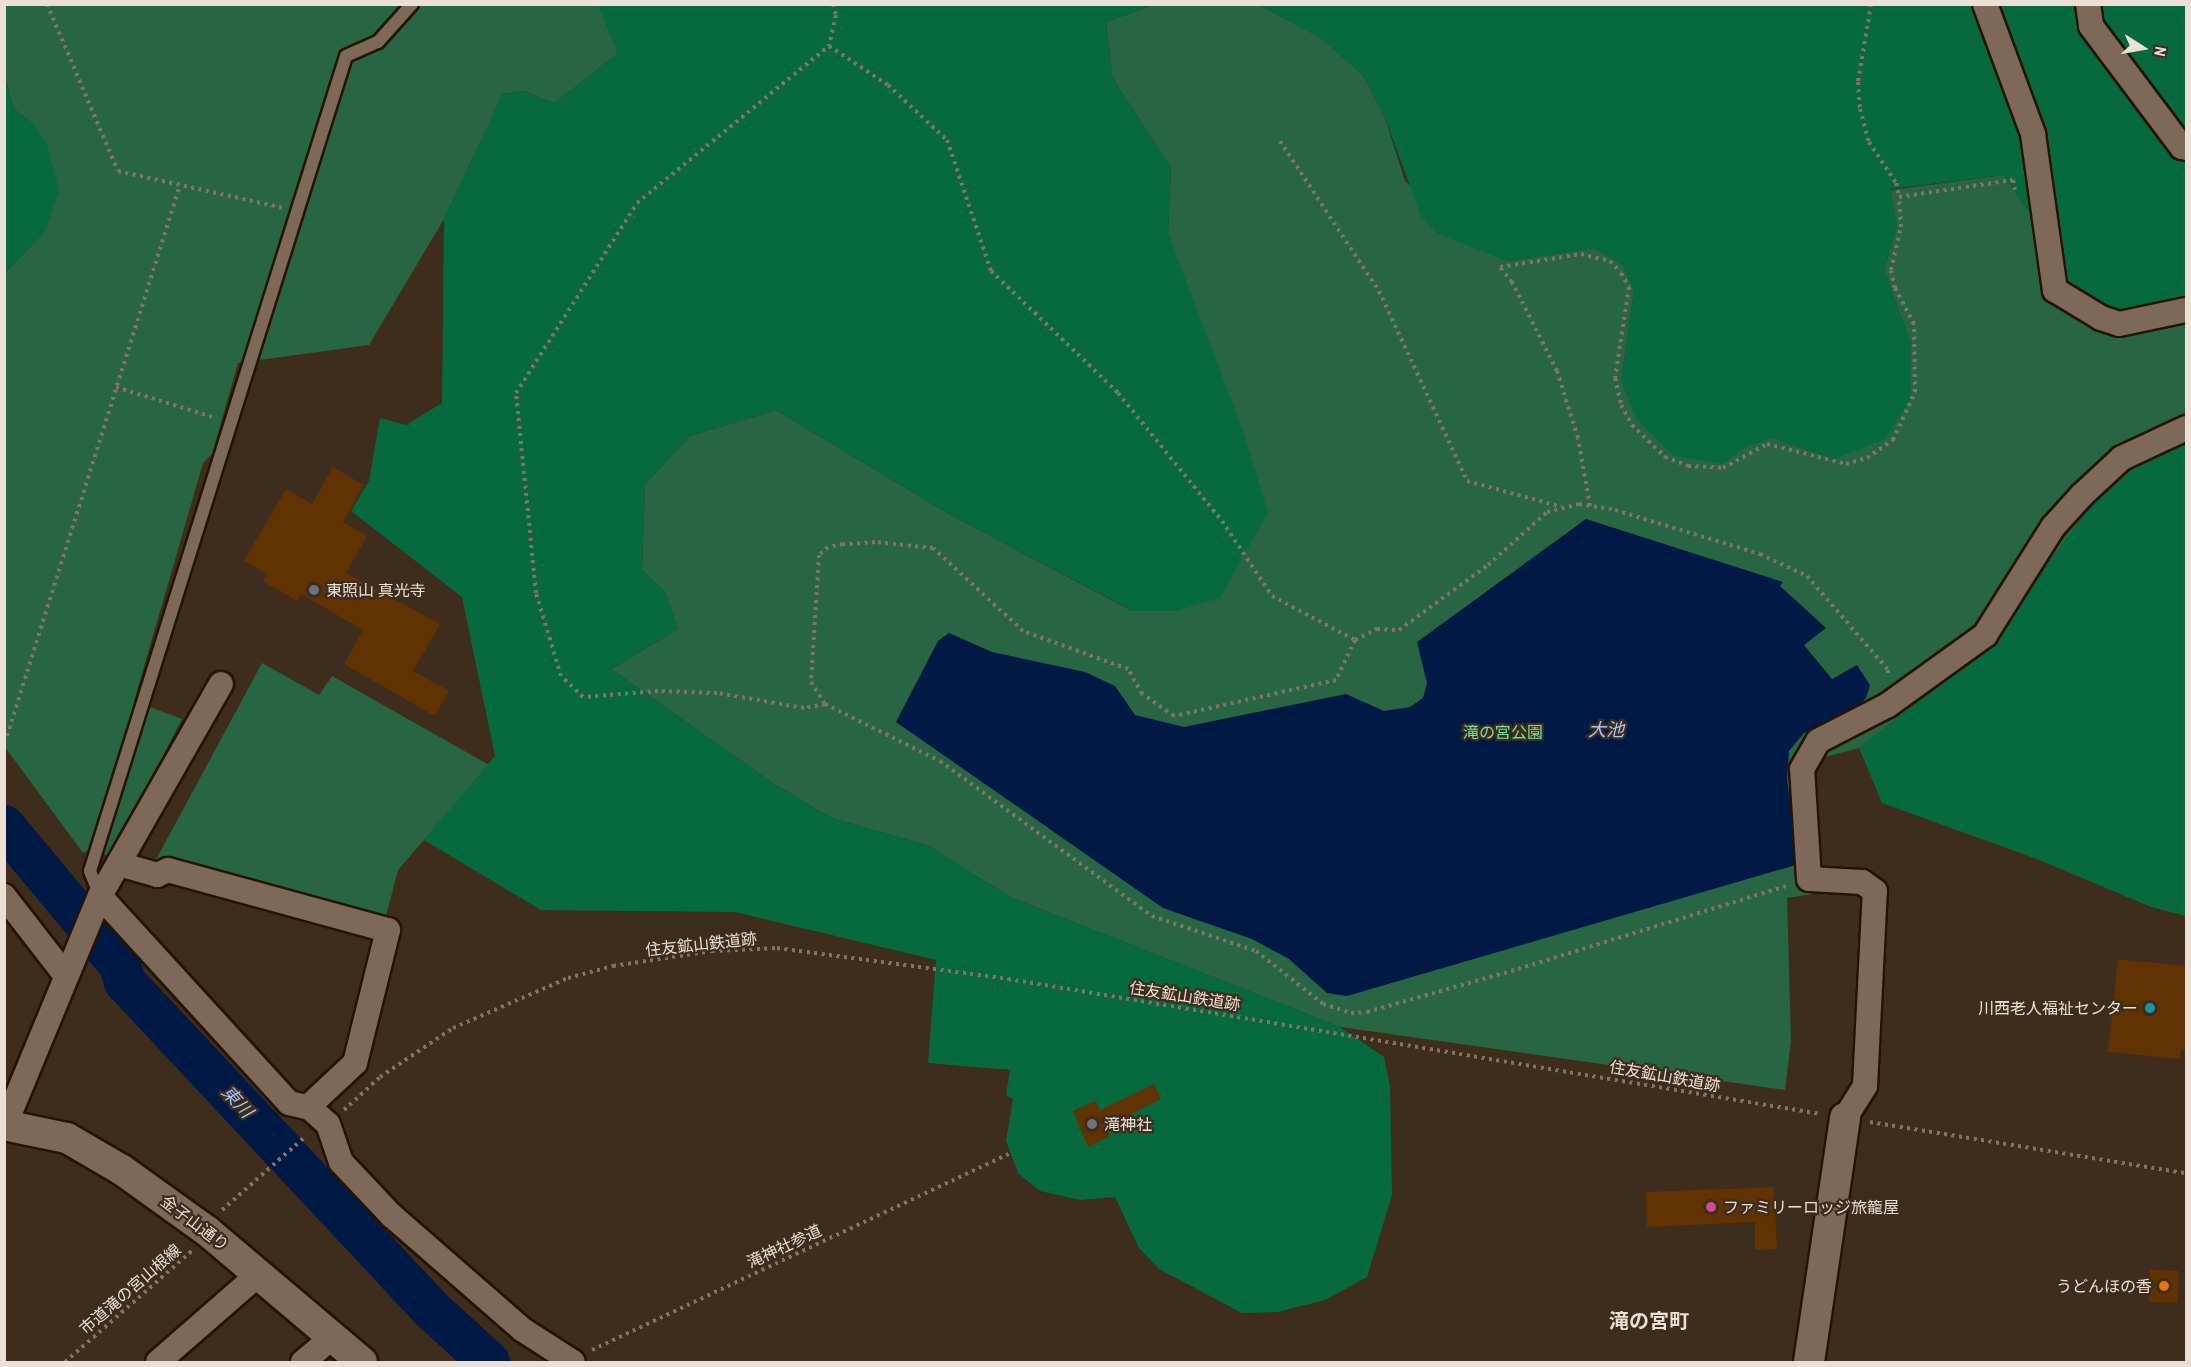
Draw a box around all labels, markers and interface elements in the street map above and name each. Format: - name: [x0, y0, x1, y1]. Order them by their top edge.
- north arrow: [2113, 18, 2173, 78]
- text: N: [2149, 45, 2172, 58]
- place label: 東照山 真光寺: [326, 580, 426, 600]
- marker: 東照山 真光寺: [307, 583, 321, 597]
- water label: 大池: [1588, 719, 1624, 741]
- park label: 滝の宮公園: [1463, 722, 1543, 742]
- street label: 住友鉱山鉄道跡: [644, 929, 758, 959]
- street label: 住友鉱山鉄道跡: [1128, 978, 1242, 1014]
- place label: 川西老人福祉センター: [1978, 998, 2138, 1018]
- marker: 川西老人福祉センター: [2143, 1001, 2157, 1015]
- street label: 住友鉱山鉄道跡: [1608, 1057, 1722, 1095]
- water label: 東川: [217, 1081, 257, 1123]
- place label: 滝神社: [1104, 1114, 1152, 1134]
- marker: 滝神社: [1085, 1117, 1099, 1131]
- street label: 金子山通り: [157, 1191, 233, 1255]
- place label: ファミリーロッジ旅籠屋: [1723, 1197, 1899, 1217]
- marker: ファミリーロッジ旅籠屋: [1704, 1200, 1718, 1214]
- street label: 滝神社参道: [744, 1220, 824, 1272]
- street label: 市道滝の宮山根線: [75, 1240, 185, 1338]
- place label: うどんほの香: [2056, 1276, 2152, 1296]
- marker: うどんほの香: [2157, 1279, 2171, 1293]
- district label: 滝の宮町: [1609, 1308, 1689, 1332]

